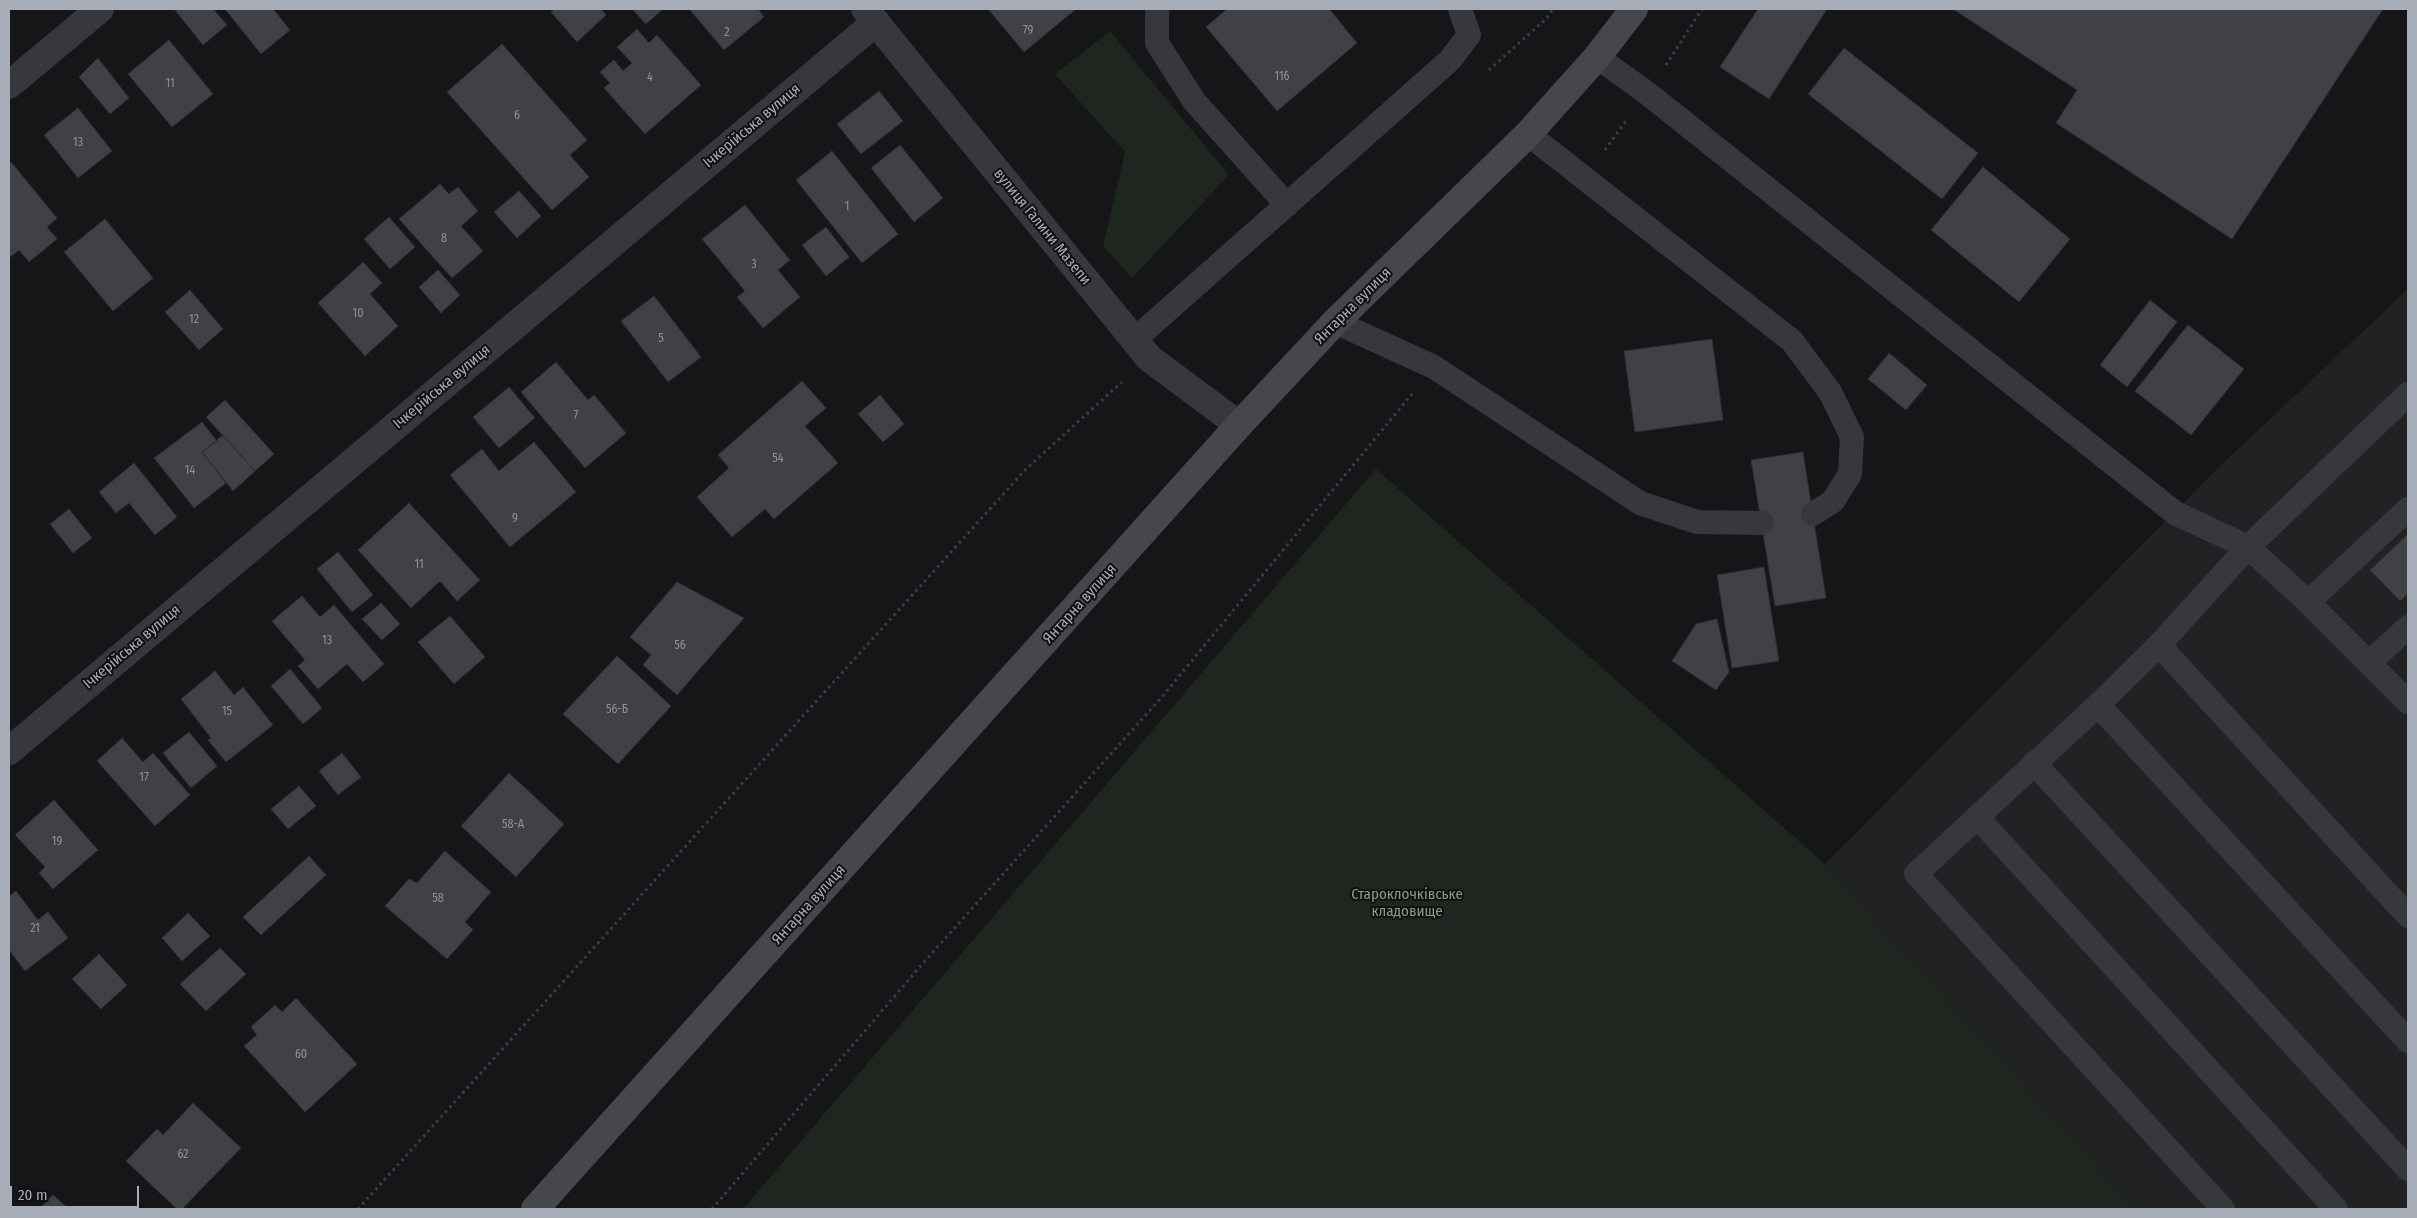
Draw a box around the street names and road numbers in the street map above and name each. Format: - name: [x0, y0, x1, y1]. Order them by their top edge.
- street label: Ічкерійська вулиця: [700, 80, 804, 172]
- street label: вулиця Галини Мазепи: [989, 165, 1095, 289]
- street label: Янтарна вулиця: [1311, 264, 1395, 348]
- street label: Ічкерійська вулиця: [390, 341, 494, 433]
- street label: Янтарна вулиця: [1040, 560, 1120, 648]
- street label: Ічкерійська вулиця: [80, 601, 184, 693]
- street label: Янтарна вулиця: [769, 861, 849, 949]

